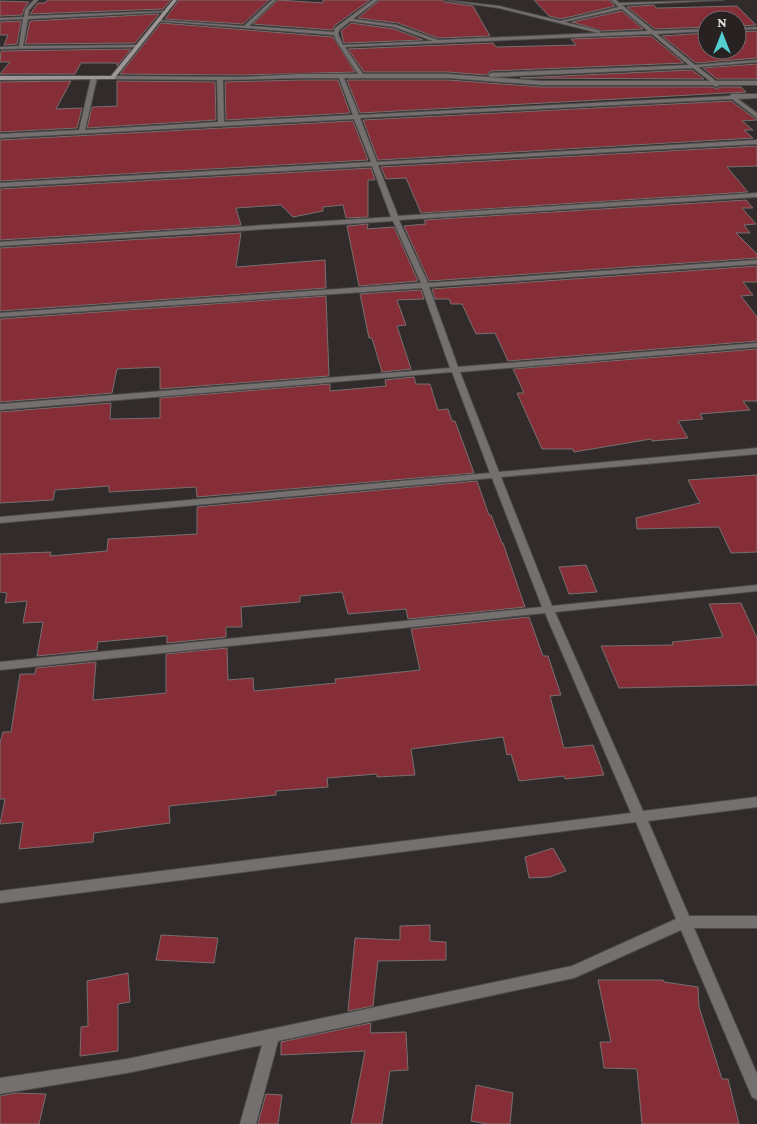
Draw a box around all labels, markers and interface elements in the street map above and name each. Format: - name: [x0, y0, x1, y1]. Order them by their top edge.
- north arrow: [697, 10, 747, 60]
- text: N: [717, 14, 727, 30]

